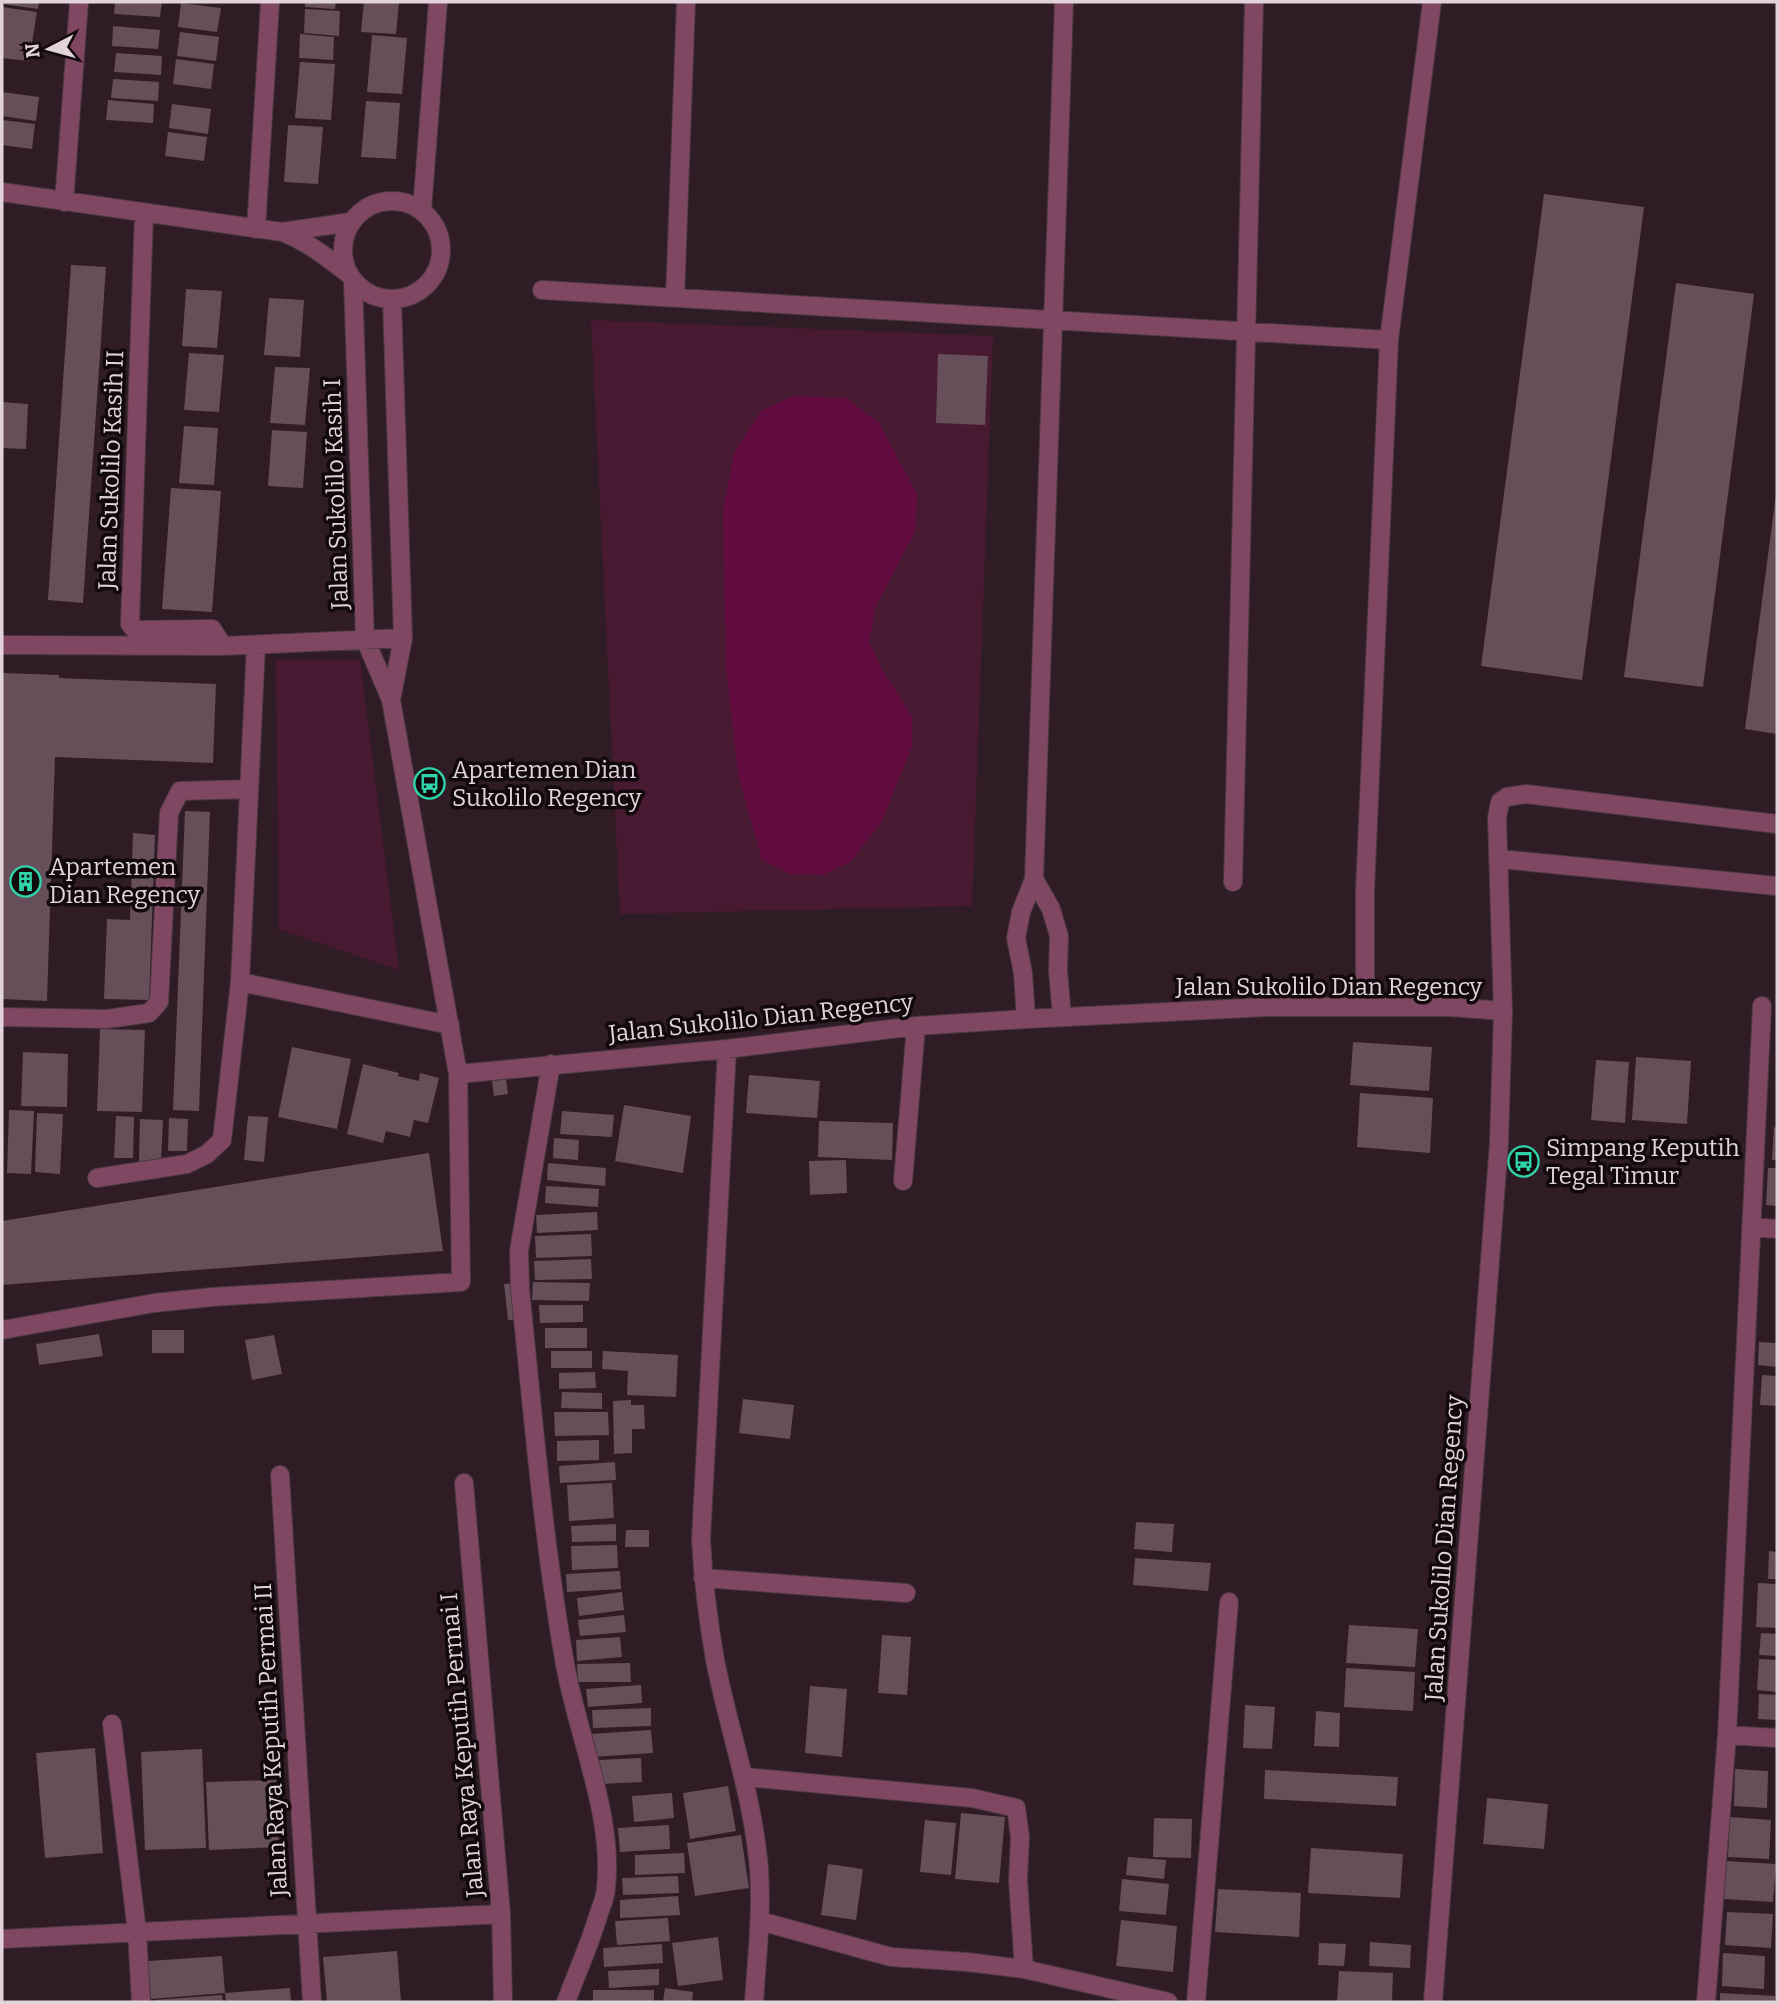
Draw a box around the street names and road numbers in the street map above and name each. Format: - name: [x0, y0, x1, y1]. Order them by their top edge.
- street label: Jalan Sukolilo Kasih II: [93, 350, 129, 591]
- street label: Jalan Sukolilo Kasih I: [318, 378, 354, 611]
- street label: Jalan Sukolilo Dian Regency: [1175, 973, 1483, 1001]
- street label: Jalan Sukolilo Dian Regency: [606, 988, 915, 1048]
- street label: Jalan Sukolilo Dian Regency: [1419, 1394, 1469, 1703]
- street label: Jalan Raya Keputih Permai II: [249, 1582, 293, 1899]
- street label: Jalan Raya Keputih Permai I: [435, 1591, 489, 1900]

